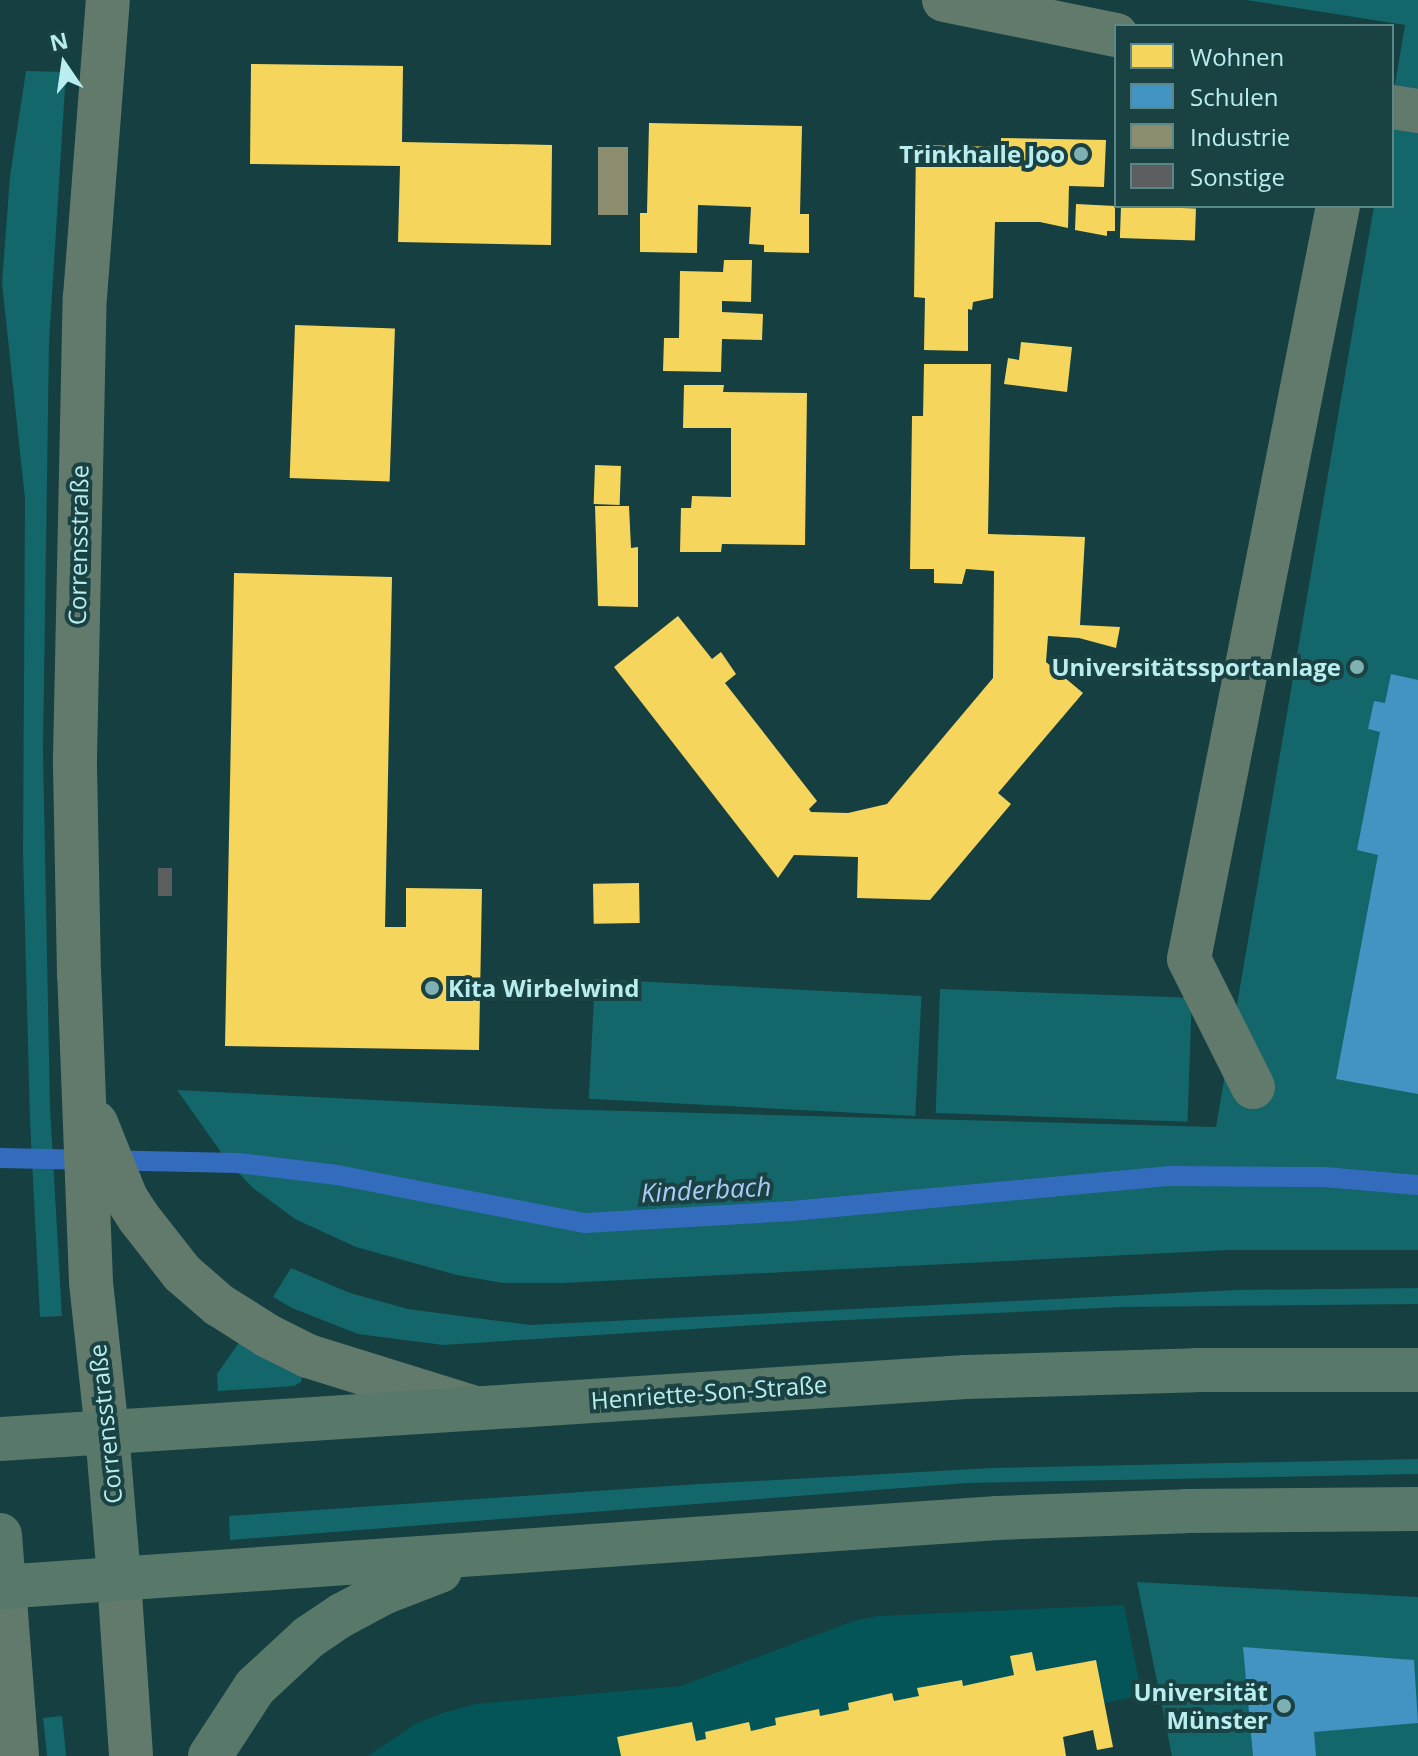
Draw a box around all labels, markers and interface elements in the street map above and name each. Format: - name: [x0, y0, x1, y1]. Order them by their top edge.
- north arrow: [24, 24, 104, 104]
- text: N: [47, 24, 71, 57]
- legend: [1114, 24, 1394, 208]
- text: Wohnen: [1190, 40, 1284, 73]
- text: Schulen: [1190, 80, 1278, 113]
- text: Industrie: [1190, 120, 1290, 153]
- place label: Trinkhalle Joo: [899, 140, 1065, 168]
- marker: Trinkhalle Joo: [1072, 145, 1090, 163]
- text: Sonstige: [1190, 160, 1285, 193]
- street label: Corrensstraße: [62, 465, 94, 625]
- place label: Universitätssportanlage: [1051, 653, 1341, 681]
- marker: Universitätssportanlage: [1348, 658, 1366, 676]
- place label: Kita Wirbelwind: [448, 974, 639, 1002]
- marker: Kita Wirbelwind: [423, 979, 441, 997]
- water label: Kinderbach: [640, 1171, 772, 1209]
- street label: Corrensstraße: [82, 1343, 128, 1505]
- street label: Henriette-Son-Straße: [590, 1369, 828, 1415]
- place label: Universität Münster: [1133, 1678, 1268, 1734]
- marker: Universität Münster: [1275, 1697, 1293, 1715]

